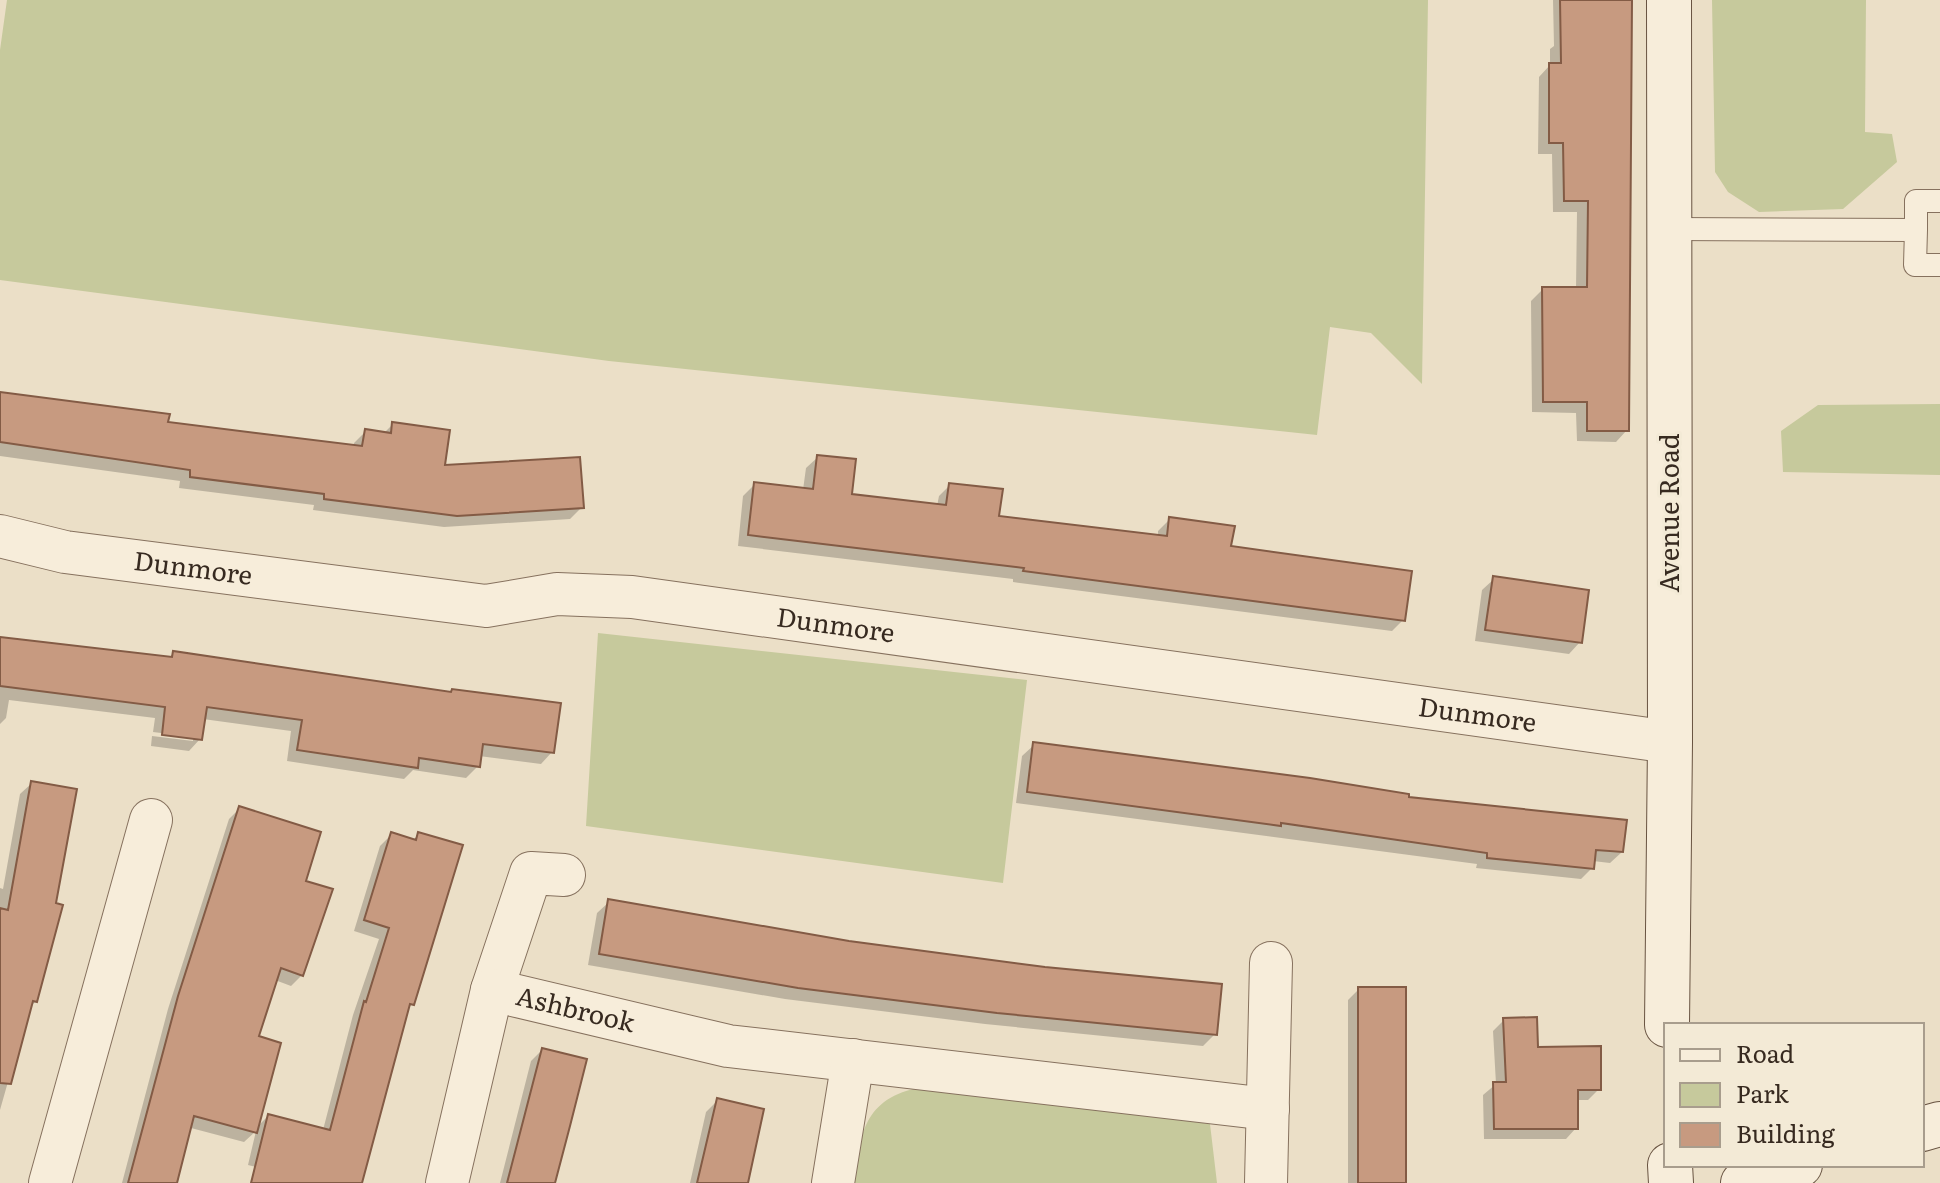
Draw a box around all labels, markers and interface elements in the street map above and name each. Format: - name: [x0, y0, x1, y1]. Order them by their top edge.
- street label: Avenue Road: [1648, 433, 1687, 593]
- street label: Dunmore: [132, 539, 255, 593]
- street label: Dunmore: [774, 595, 898, 651]
- street label: Dunmore: [1416, 685, 1539, 740]
- street label: Ashbrook: [513, 974, 641, 1041]
- legend: [1664, 1023, 1924, 1167]
- text: Road: [1736, 1035, 1795, 1070]
- text: Park: [1736, 1075, 1789, 1110]
- text: Building: [1736, 1115, 1835, 1150]

